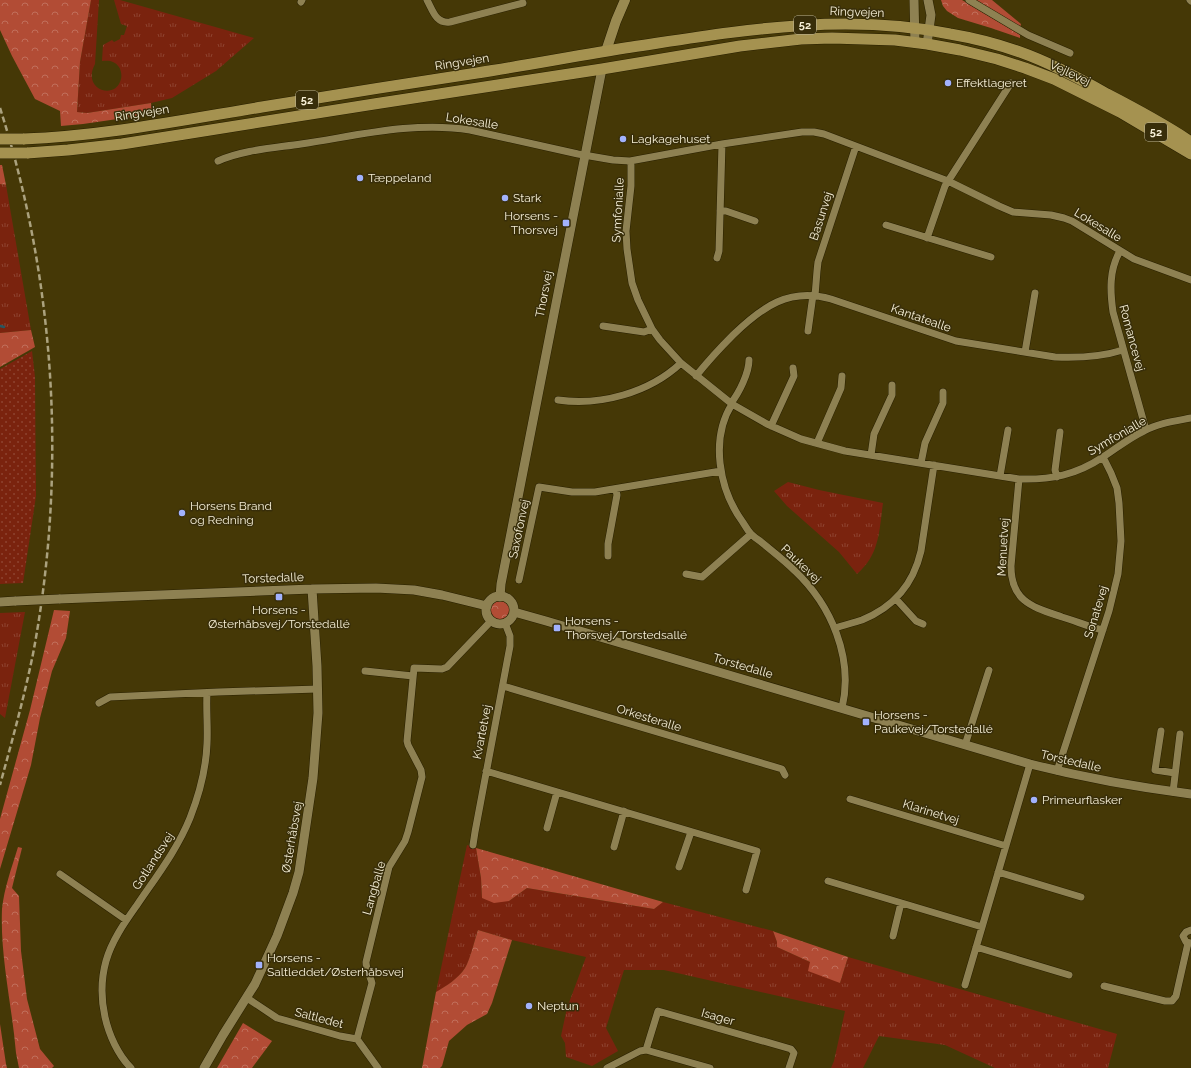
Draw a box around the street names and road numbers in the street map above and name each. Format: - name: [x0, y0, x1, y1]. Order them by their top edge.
- street label: Ringvejen: [829, 4, 885, 20]
- road number: 52: [794, 16, 816, 34]
- street label: Ringvejen: [434, 51, 490, 73]
- street label: Vejlevej: [1047, 58, 1093, 88]
- road number: 52: [296, 91, 318, 109]
- street label: Ringvejen: [114, 102, 170, 124]
- street label: Lokesalle: [445, 110, 499, 132]
- road number: 52: [1145, 123, 1167, 141]
- street label: Symfonialle: [609, 177, 627, 243]
- street label: Basunvej: [807, 190, 835, 242]
- street label: Lokesalle: [1072, 205, 1124, 245]
- street label: Thorsvej: [533, 269, 555, 319]
- street label: Kantatealle: [889, 301, 953, 335]
- street label: Romancevej: [1116, 303, 1148, 373]
- street label: Symfonialle: [1085, 414, 1149, 458]
- street label: Saxofonvej: [506, 498, 532, 560]
- street label: Menuetvej: [994, 517, 1012, 577]
- street label: Paukevej: [778, 542, 824, 586]
- street label: Torstedalle: [242, 570, 304, 586]
- street label: Sonatevej: [1081, 584, 1111, 640]
- street label: Torstedalle: [711, 651, 775, 681]
- street label: Orkesteralle: [615, 701, 683, 735]
- street label: Kvartetvej: [470, 704, 494, 760]
- street label: Torstedalle: [1039, 747, 1103, 775]
- street label: Klarinetvej: [901, 797, 961, 827]
- street label: Østerhåbsvej: [279, 800, 305, 874]
- street label: Gotlandsvej: [129, 830, 177, 892]
- street label: Langballe: [360, 859, 388, 917]
- street label: Saltledet: [293, 1005, 345, 1031]
- street label: Isager: [700, 1006, 737, 1029]

